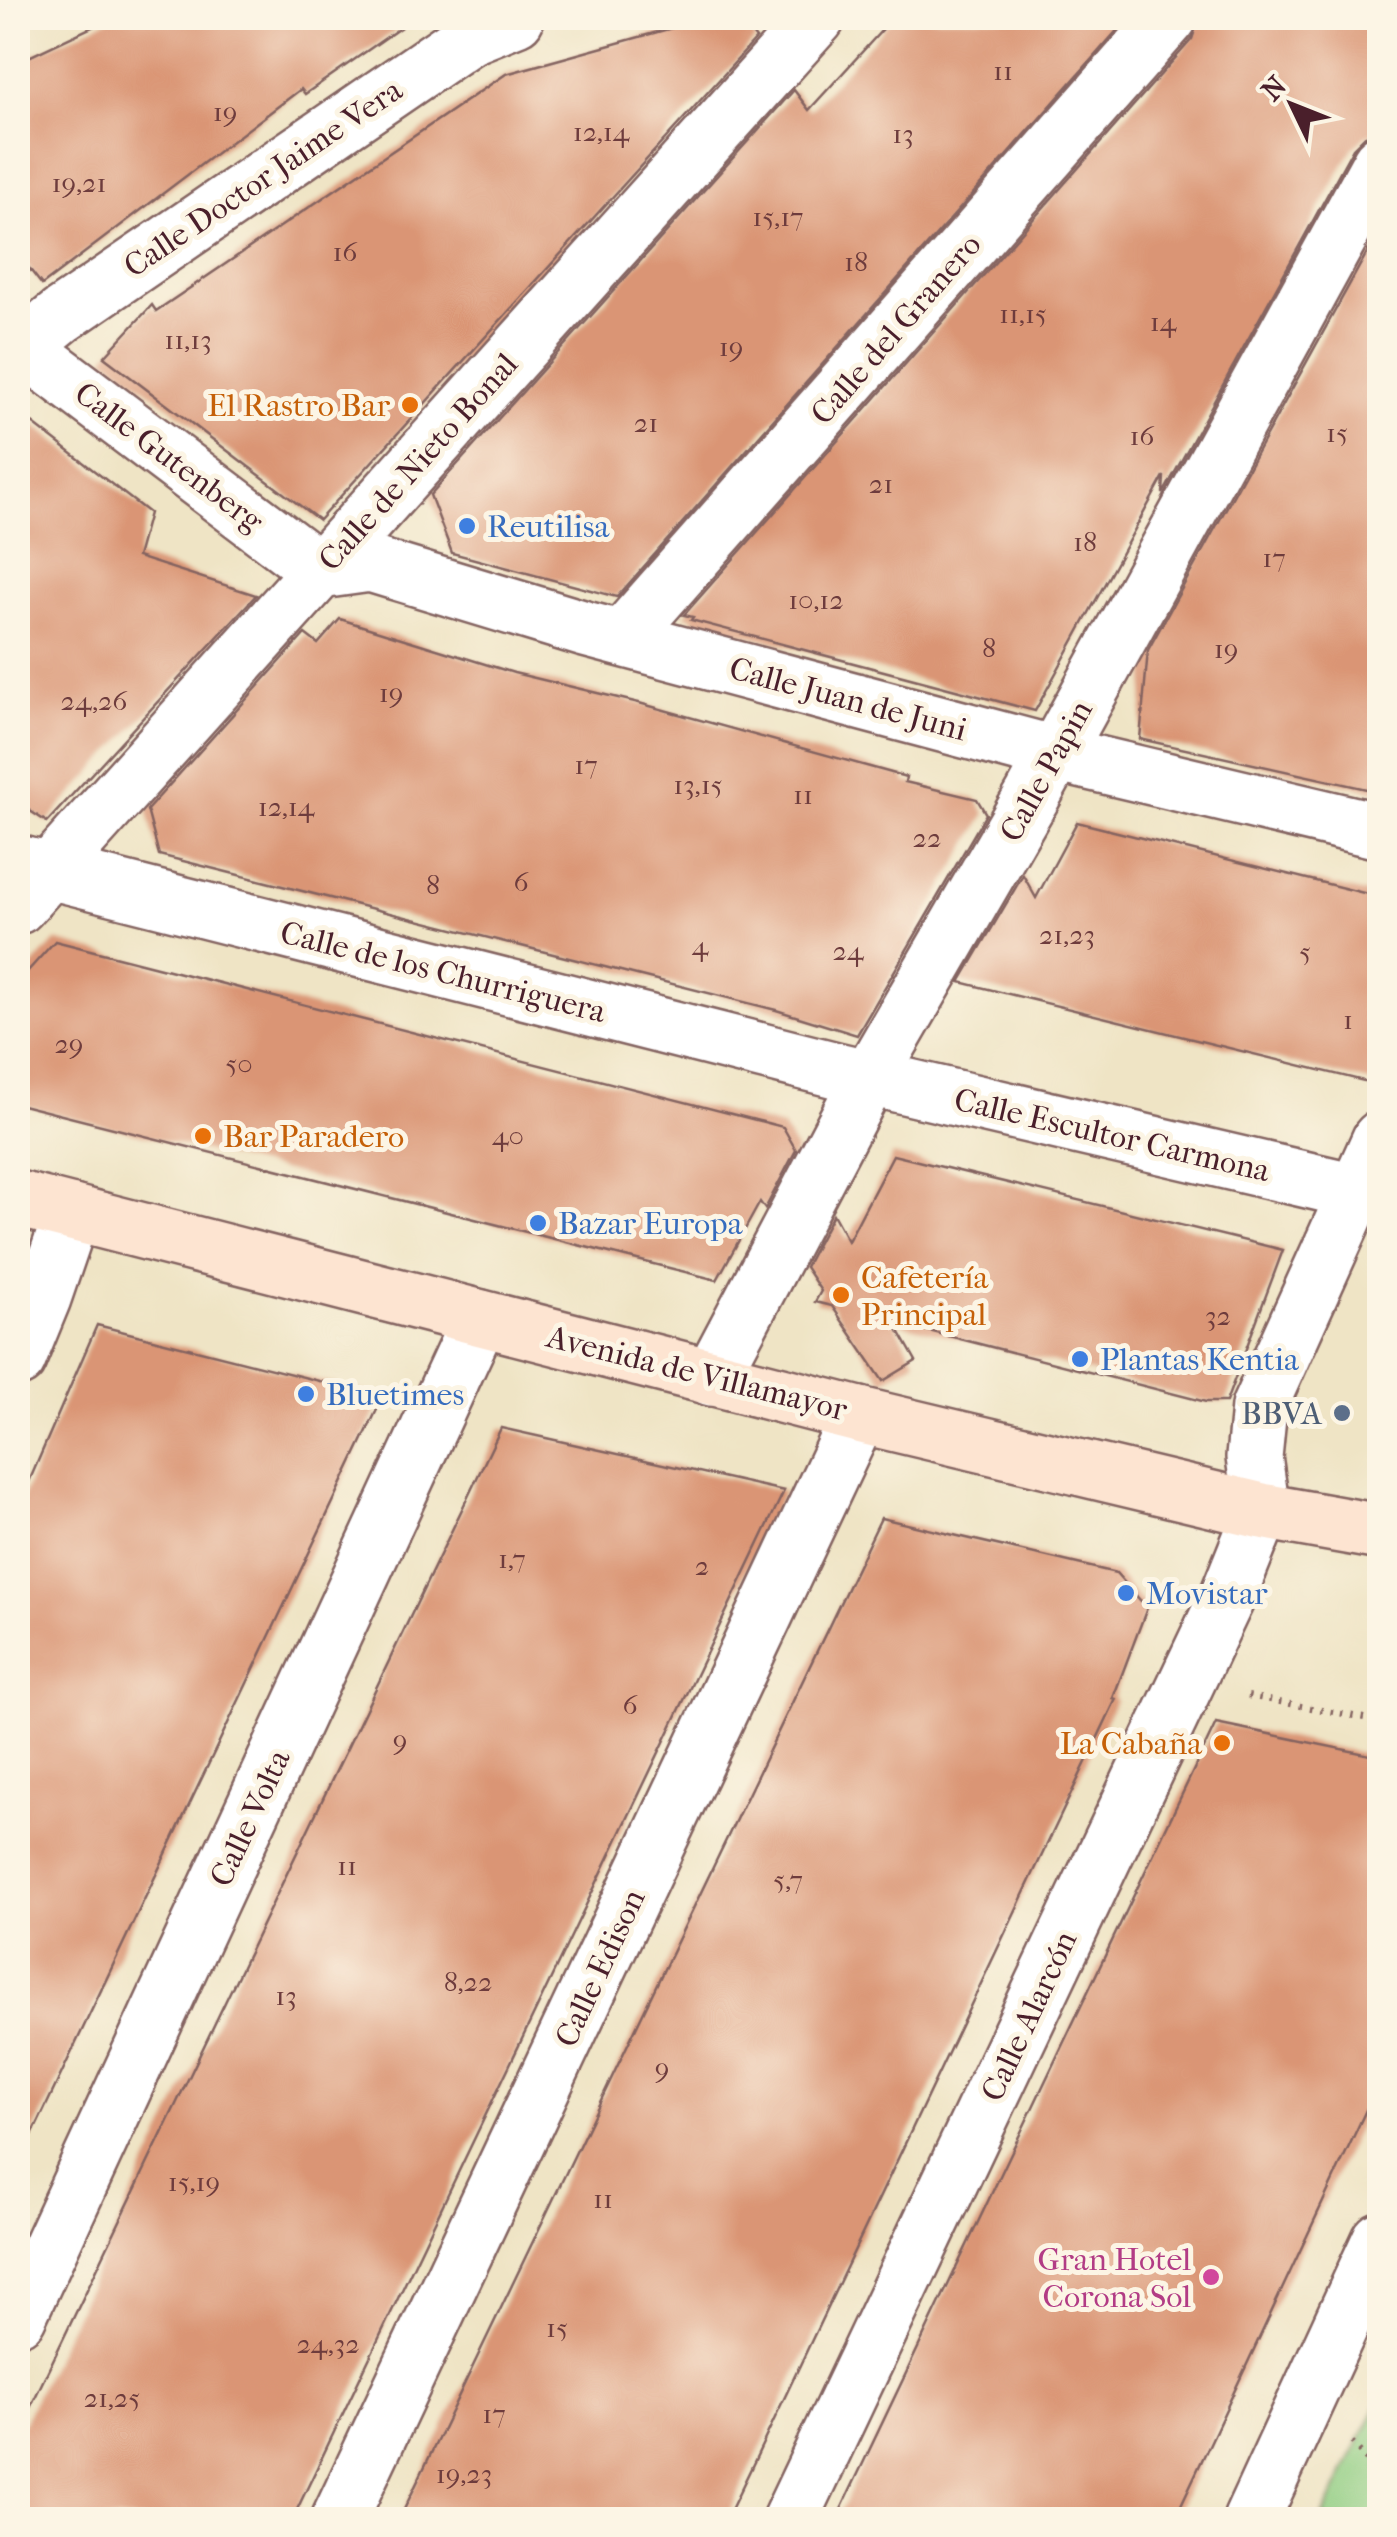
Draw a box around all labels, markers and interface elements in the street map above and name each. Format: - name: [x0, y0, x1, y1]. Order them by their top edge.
- house number: 11: [993, 54, 1013, 87]
- north arrow: [1242, 55, 1342, 155]
- text: N: [1255, 69, 1294, 107]
- street label: Calle Doctor Jaime Vera: [117, 71, 410, 285]
- house number: 19: [213, 95, 237, 128]
- house number: 12,14: [573, 115, 631, 148]
- house number: 13: [892, 117, 914, 150]
- house number: 19,21: [52, 166, 106, 199]
- house number: 15,17: [752, 200, 804, 233]
- street label: Calle del Granero: [803, 226, 989, 432]
- house number: 16: [332, 235, 358, 268]
- house number: 18: [844, 245, 868, 278]
- house number: 11,15: [999, 297, 1047, 330]
- house number: 14: [1150, 305, 1178, 338]
- house number: 11,13: [164, 323, 212, 356]
- house number: 19: [719, 330, 743, 363]
- street label: Calle de Nieto Bonal: [311, 346, 525, 578]
- street label: Calle Gutenberg: [68, 374, 271, 540]
- place label: El Rastro Bar: [207, 387, 390, 424]
- marker: El Rastro Bar: [399, 394, 421, 416]
- house number: 21: [634, 406, 658, 439]
- house number: 15: [1326, 416, 1348, 449]
- house number: 16: [1129, 419, 1155, 452]
- house number: 21: [869, 467, 893, 500]
- place label: Reutilisa: [487, 508, 611, 545]
- marker: Reutilisa: [456, 515, 478, 537]
- house number: 18: [1073, 525, 1097, 558]
- house number: 17: [1262, 541, 1286, 574]
- house number: 10,12: [788, 583, 844, 616]
- house number: 8: [982, 631, 996, 664]
- house number: 19: [1214, 632, 1238, 665]
- street label: Calle Juan de Juni: [725, 650, 971, 749]
- house number: 19: [379, 676, 403, 709]
- house number: 24,26: [60, 684, 128, 717]
- street label: Calle Papin: [992, 694, 1100, 848]
- house number: 17: [574, 748, 598, 781]
- house number: 13,15: [673, 768, 723, 801]
- house number: 11: [793, 778, 813, 811]
- house number: 12,14: [258, 790, 316, 823]
- house number: 22: [913, 821, 941, 854]
- house number: 6: [513, 865, 529, 898]
- house number: 8: [426, 868, 440, 901]
- street label: Calle de los Churriguera: [277, 914, 611, 1031]
- house number: 21,23: [1039, 918, 1095, 951]
- house number: 4: [692, 929, 710, 962]
- house number: 24: [833, 934, 865, 967]
- house number: 5: [1299, 935, 1311, 968]
- house number: 1: [1343, 1003, 1353, 1036]
- house number: 29: [54, 1027, 84, 1060]
- house number: 50: [225, 1047, 253, 1080]
- street label: Calle Escultor Carmona: [951, 1081, 1274, 1190]
- place label: Bar Paradero: [223, 1118, 404, 1155]
- house number: 40: [492, 1119, 524, 1152]
- marker: Bar Paradero: [192, 1125, 214, 1147]
- place label: Bazar Europa: [558, 1205, 744, 1242]
- marker: Bazar Europa: [527, 1212, 549, 1234]
- place label: Cafetería Principal: [861, 1259, 990, 1333]
- marker: Cafetería Principal: [830, 1284, 852, 1306]
- house number: 32: [1205, 1299, 1231, 1332]
- street label: Avenida de Villamayor: [541, 1317, 851, 1428]
- place label: Plantas Kentia: [1100, 1341, 1300, 1378]
- marker: Plantas Kentia: [1069, 1348, 1091, 1370]
- place label: Bluetimes: [326, 1376, 464, 1413]
- marker: Bluetimes: [295, 1383, 317, 1405]
- place label: BBVA: [1241, 1395, 1322, 1432]
- marker: BBVA: [1331, 1402, 1353, 1424]
- house number: 1,7: [498, 1542, 526, 1575]
- house number: 2: [695, 1549, 709, 1582]
- place label: Movistar: [1146, 1575, 1268, 1612]
- marker: Movistar: [1115, 1582, 1137, 1604]
- house number: 6: [622, 1688, 638, 1721]
- house number: 9: [393, 1723, 407, 1756]
- place label: La Cabaña: [1060, 1725, 1203, 1762]
- marker: La Cabaña: [1211, 1732, 1233, 1754]
- street label: Calle Volta: [202, 1743, 298, 1892]
- house number: 11: [337, 1849, 357, 1882]
- house number: 5,7: [773, 1863, 803, 1896]
- street label: Calle Edison: [547, 1883, 653, 2053]
- street label: Calle Alarcón: [974, 1925, 1085, 2107]
- house number: 8,22: [444, 1965, 492, 1998]
- house number: 13: [275, 1979, 297, 2012]
- house number: 9: [655, 2051, 669, 2084]
- house number: 15,19: [168, 2165, 220, 2198]
- house number: 11: [593, 2182, 613, 2215]
- place label: Gran Hotel Corona Sol: [1038, 2241, 1191, 2315]
- marker: Gran Hotel Corona Sol: [1200, 2266, 1222, 2288]
- house number: 15: [546, 2311, 568, 2344]
- house number: 24,32: [296, 2327, 360, 2360]
- house number: 21,25: [84, 2381, 140, 2414]
- house number: 17: [482, 2397, 506, 2430]
- house number: 19,23: [436, 2457, 492, 2490]

